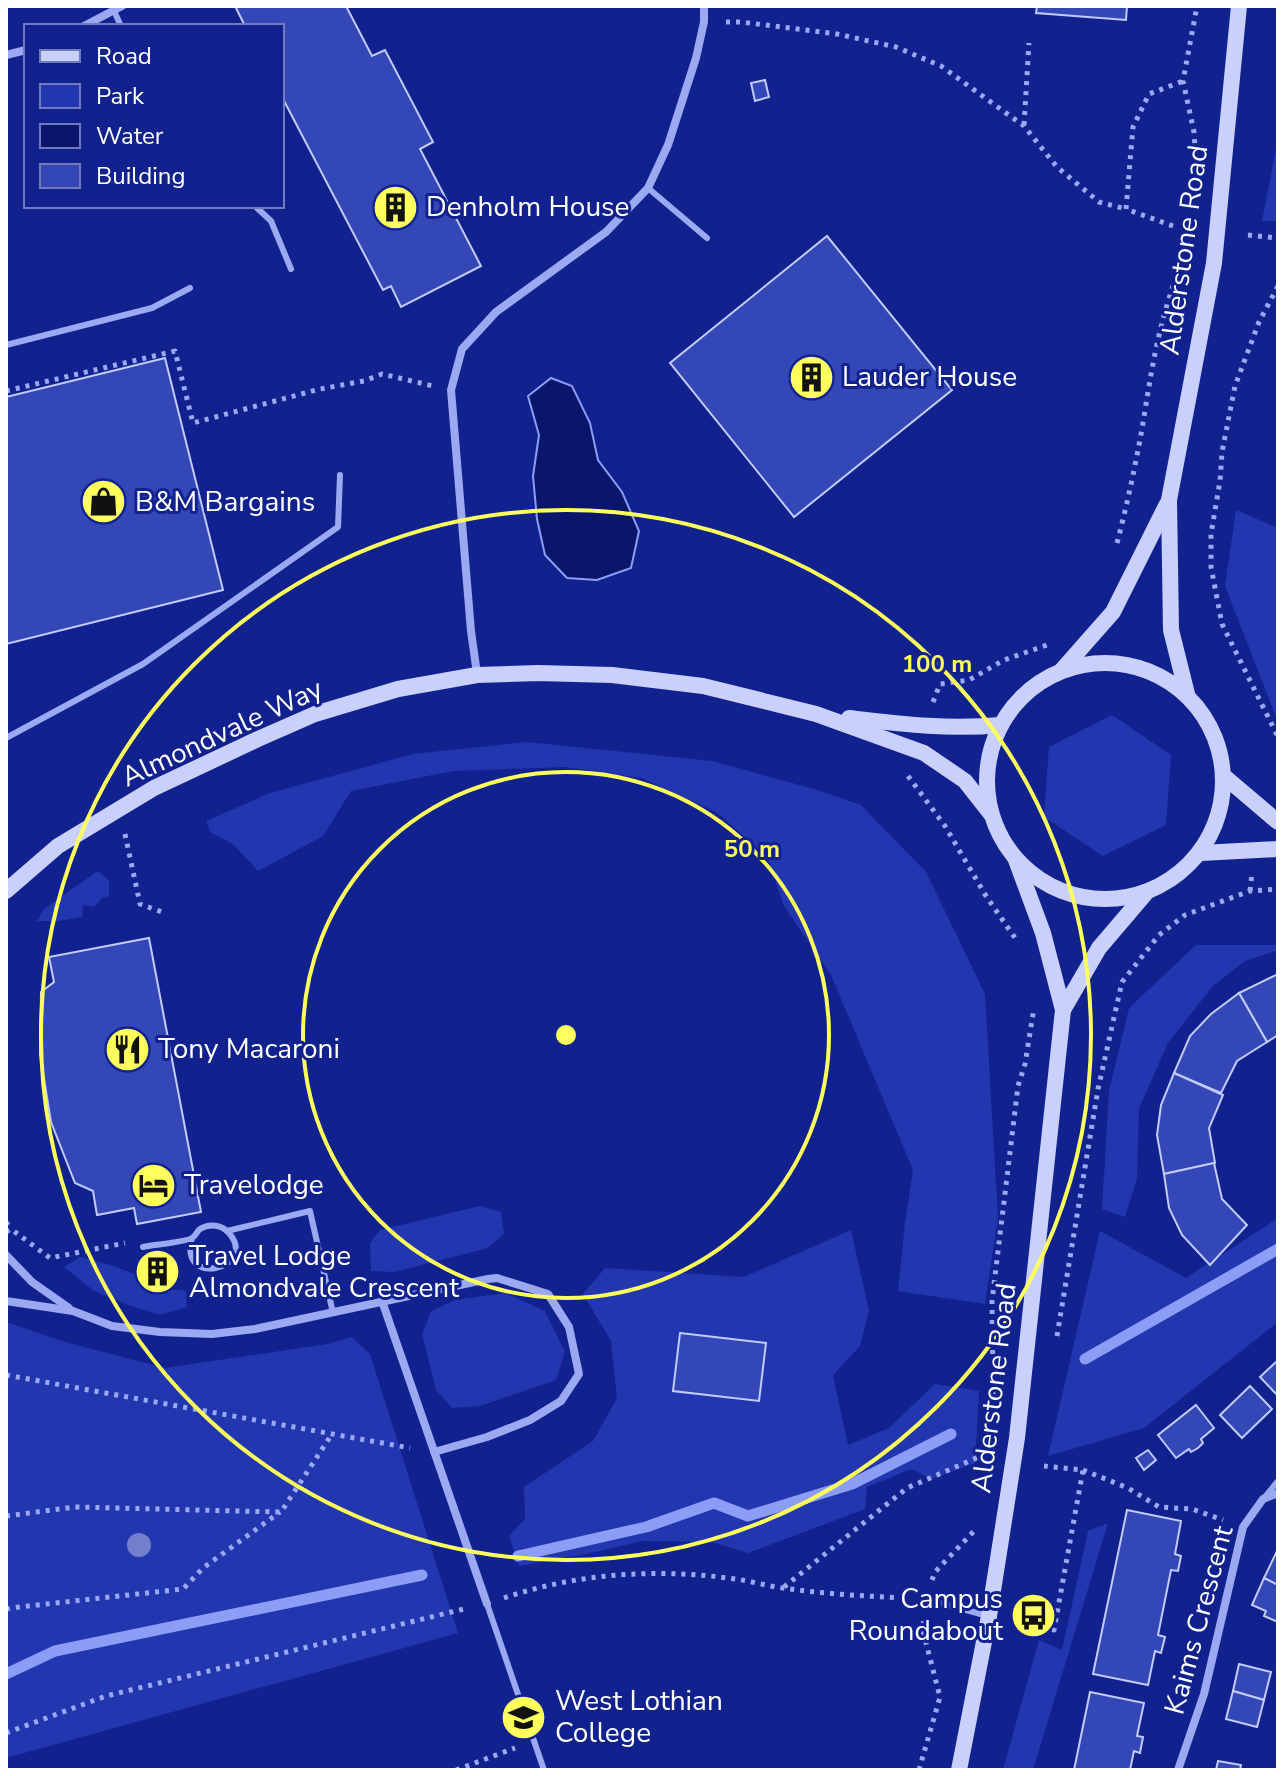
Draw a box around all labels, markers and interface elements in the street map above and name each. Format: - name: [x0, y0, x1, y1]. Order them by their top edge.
- legend: [24, 24, 284, 208]
- text: Road: [96, 40, 152, 72]
- text: Park: [96, 80, 145, 112]
- text: Water: [96, 120, 164, 152]
- street label: Alderstone Road: [1150, 143, 1218, 357]
- text: Building: [96, 160, 186, 192]
- building icon: Denholm House: [371, 183, 419, 231]
- place label: Denholm House: [426, 188, 629, 226]
- building icon: Lauder House: [787, 353, 835, 401]
- place label: Lauder House: [842, 358, 1017, 396]
- shop icon: B&M Bargains: [80, 478, 128, 526]
- place label: B&M Bargains: [135, 483, 315, 521]
- text: 100 m: [902, 648, 972, 680]
- street label: Almondvale Way: [115, 669, 329, 796]
- text: 50 m: [724, 833, 780, 865]
- centre of rings: [552, 1021, 580, 1049]
- restaurant icon: Tony Macaroni: [103, 1025, 151, 1073]
- place label: Tony Macaroni: [158, 1030, 340, 1068]
- hotel icon: Travelodge: [129, 1161, 177, 1209]
- place label: Travelodge: [184, 1166, 324, 1204]
- place label: Travel Lodge Almondvale Crescent: [189, 1237, 459, 1307]
- building icon: Travel Lodge Almondvale Crescent: [134, 1248, 182, 1296]
- street label: Alderstone Road: [962, 1281, 1026, 1495]
- street label: Kaims Crescent: [1156, 1521, 1242, 1719]
- place label: Campus Roundabout: [849, 1580, 1003, 1650]
- bus stop icon: Campus Roundabout: [1010, 1591, 1058, 1639]
- place label: West Lothian College: [555, 1682, 723, 1752]
- school or university icon: West Lothian College: [500, 1693, 548, 1741]

